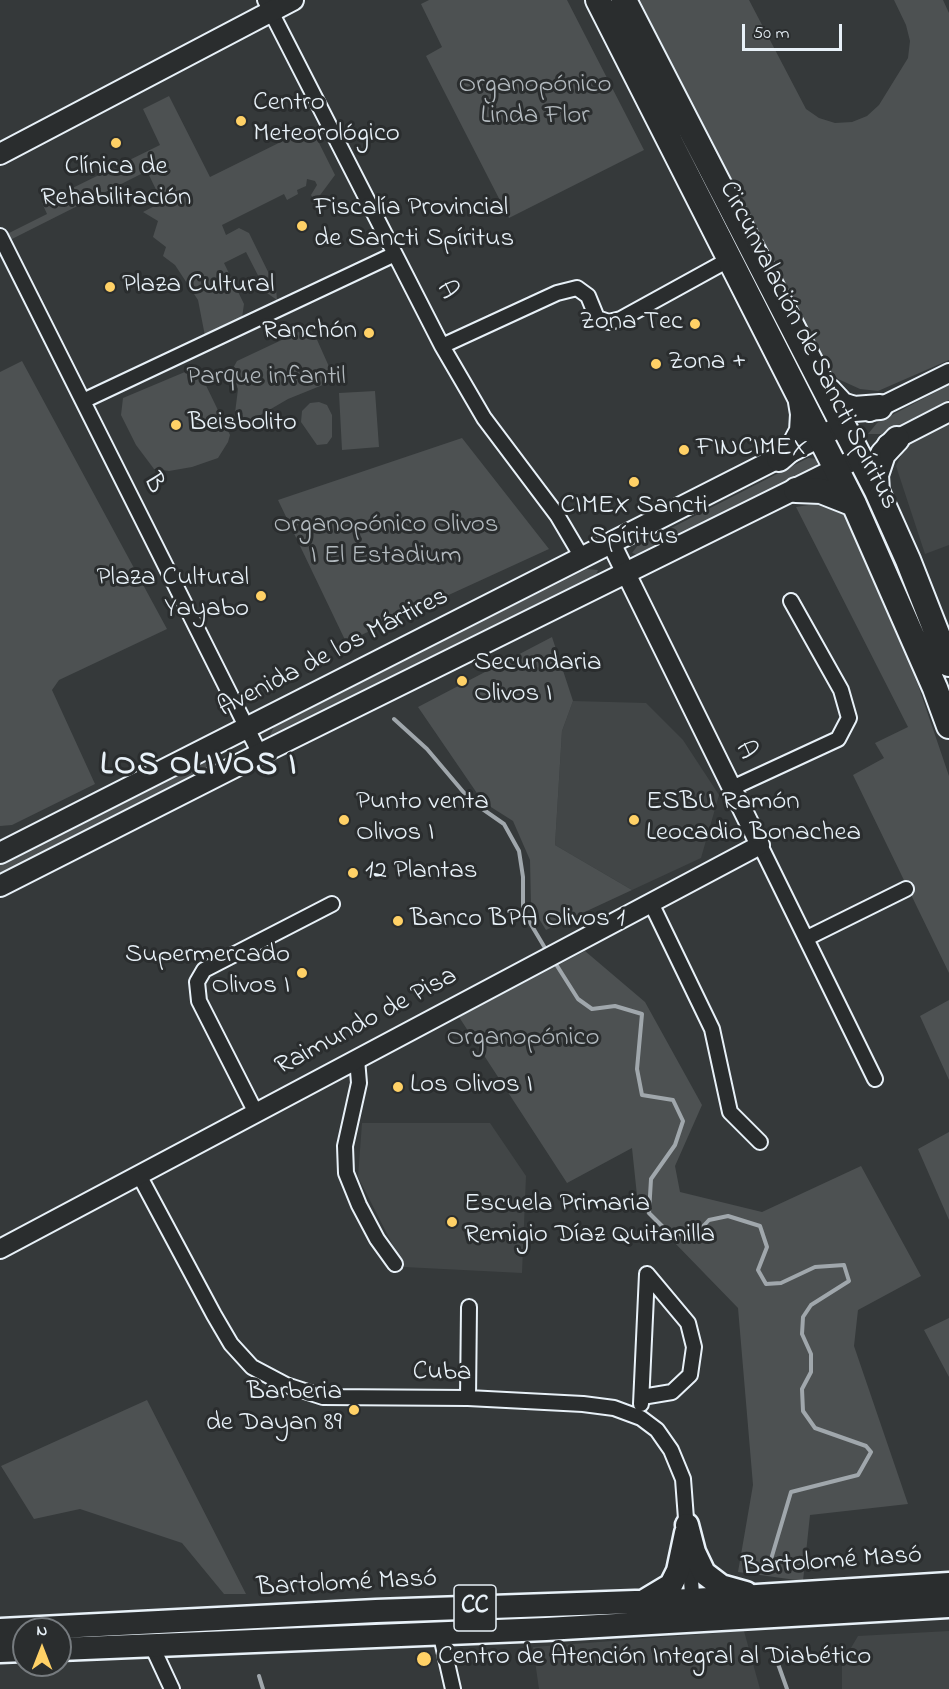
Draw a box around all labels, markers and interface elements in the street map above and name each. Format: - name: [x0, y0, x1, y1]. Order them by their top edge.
- scale bar: [745, 12, 846, 50]
- text: 50 m: [753, 21, 790, 47]
- park label: Organopónico Linda Flor: [458, 71, 612, 134]
- place label: Centro Meteorológico: [253, 89, 400, 152]
- marker: Centro Meteorológico: [234, 114, 248, 128]
- marker: Clínica de Rehabilitación: [109, 136, 123, 150]
- place label: Clínica de Rehabilitación: [41, 153, 191, 216]
- street label: Circunvalación de Sancti Spíritus: [710, 176, 904, 516]
- place label: Fiscalía Provincial de Sancti Spíritus: [314, 194, 514, 257]
- marker: Fiscalía Provincial de Sancti Spíritus: [295, 219, 309, 233]
- place label: Plaza Cultural: [122, 271, 274, 303]
- street label: A: [427, 276, 463, 306]
- marker: Plaza Cultural: [103, 280, 117, 294]
- place label: Zona Tec: [579, 308, 683, 340]
- place label: Ranchón: [262, 317, 357, 349]
- marker: Zona Tec: [688, 317, 702, 331]
- marker: Ranchón: [362, 326, 376, 340]
- place label: Zona +: [668, 348, 746, 380]
- marker: Zona +: [649, 357, 663, 371]
- park label: Parque infantil: [186, 363, 346, 395]
- place label: Beisbolito: [188, 409, 297, 441]
- marker: Beisbolito: [169, 418, 183, 432]
- place label: FINCIMEX: [696, 434, 808, 466]
- marker: FINCIMEX: [677, 443, 691, 457]
- street label: B: [133, 469, 171, 499]
- marker: CIMEX Sancti Spíritus: [627, 475, 641, 489]
- place label: CIMEX Sancti Spíritus: [560, 492, 708, 555]
- park label: Organopónico Olivos I El Estadium: [273, 511, 499, 574]
- place label: Plaza Cultural Yayabo: [97, 564, 249, 627]
- street label: Avenida de los Mártires: [213, 582, 455, 726]
- marker: Plaza Cultural Yayabo: [254, 589, 268, 603]
- place label: Secundaria Olivos I: [474, 649, 602, 712]
- marker: Secundaria Olivos I: [455, 674, 469, 688]
- street label: A: [726, 736, 762, 766]
- district label: LOS OLIVOS I: [100, 748, 298, 788]
- place label: Punto venta Olivos I: [356, 788, 489, 851]
- place label: ESBU Ramón Leocadio Bonachea: [646, 788, 861, 851]
- marker: Punto venta Olivos I: [337, 813, 351, 827]
- marker: ESBU Ramón Leocadio Bonachea: [627, 813, 641, 827]
- place label: 12 Plantas: [365, 857, 478, 889]
- marker: 12 Plantas: [346, 866, 360, 880]
- place label: Banco BPA Olivos 1: [410, 905, 625, 937]
- marker: Banco BPA Olivos 1: [391, 914, 405, 928]
- place label: Supermercado Olivos I: [125, 941, 290, 1004]
- street label: Raimundo de Pisa: [271, 961, 463, 1085]
- marker: Supermercado Olivos I: [295, 966, 309, 980]
- park label: Organopónico: [446, 1024, 600, 1056]
- place label: Los Olivos I: [410, 1071, 533, 1103]
- marker: Los Olivos I: [391, 1080, 405, 1094]
- place label: Escuela Primaria Remigio Díaz Quitanilla: [464, 1190, 715, 1253]
- marker: Escuela Primaria Remigio Díaz Quitanilla: [445, 1215, 459, 1229]
- street label: Cuba: [412, 1357, 472, 1391]
- place label: Barberia de Dayan 89: [206, 1378, 342, 1441]
- marker: Barberia de Dayan 89: [347, 1403, 361, 1417]
- street label: Bartolomé Masó: [741, 1541, 923, 1585]
- street label: Bartolomé Masó: [256, 1564, 438, 1606]
- road number: CC: [454, 1585, 496, 1631]
- north arrow: [12, 1617, 72, 1677]
- text: N: [37, 1619, 47, 1643]
- place label: Centro de Atención Integral al Diabético: [438, 1643, 871, 1675]
- marker: Centro de Atención Integral al Diabético: [415, 1650, 433, 1668]

